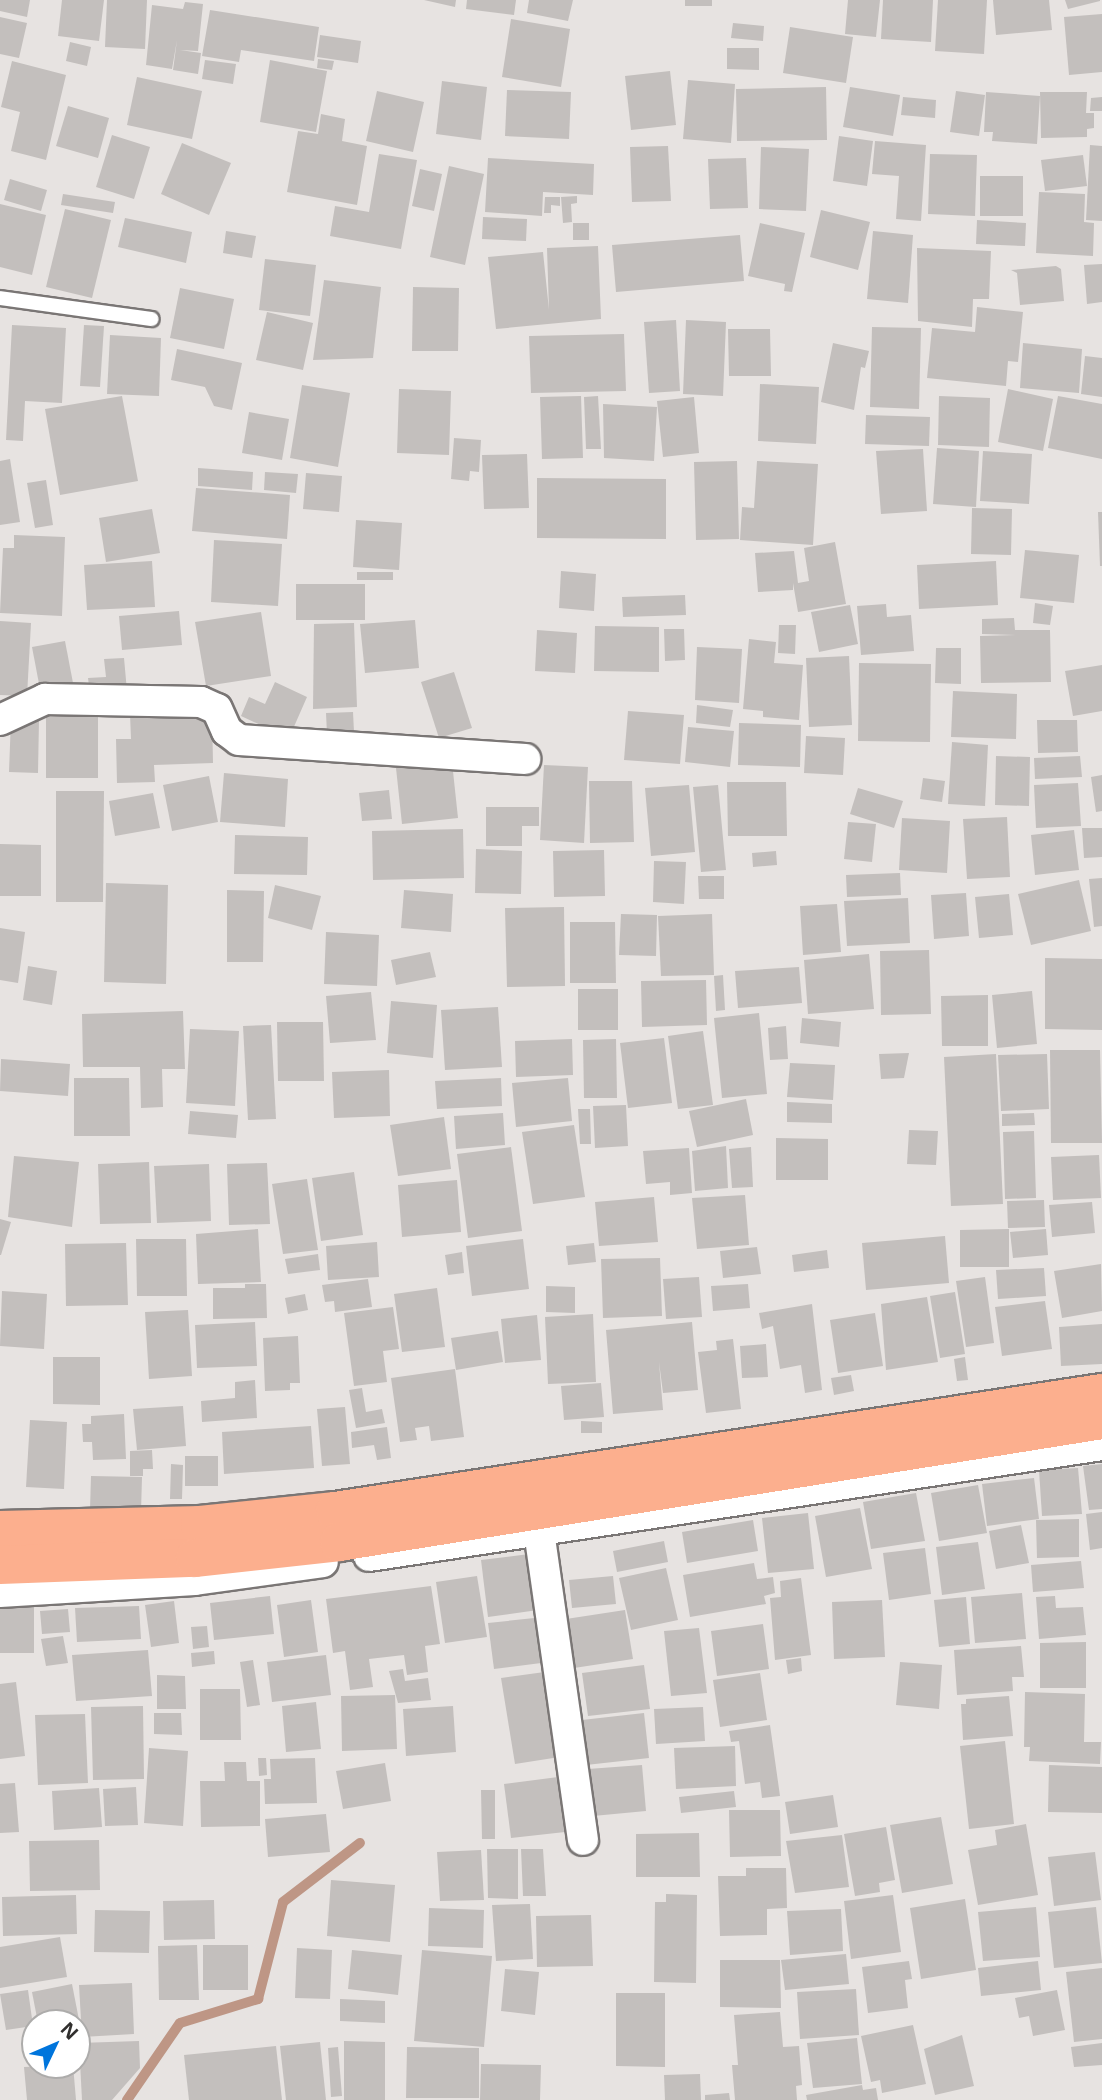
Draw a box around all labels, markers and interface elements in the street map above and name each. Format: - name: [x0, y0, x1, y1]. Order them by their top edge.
- north arrow: [21, 2009, 91, 2079]
- text: N: [55, 2016, 84, 2045]

